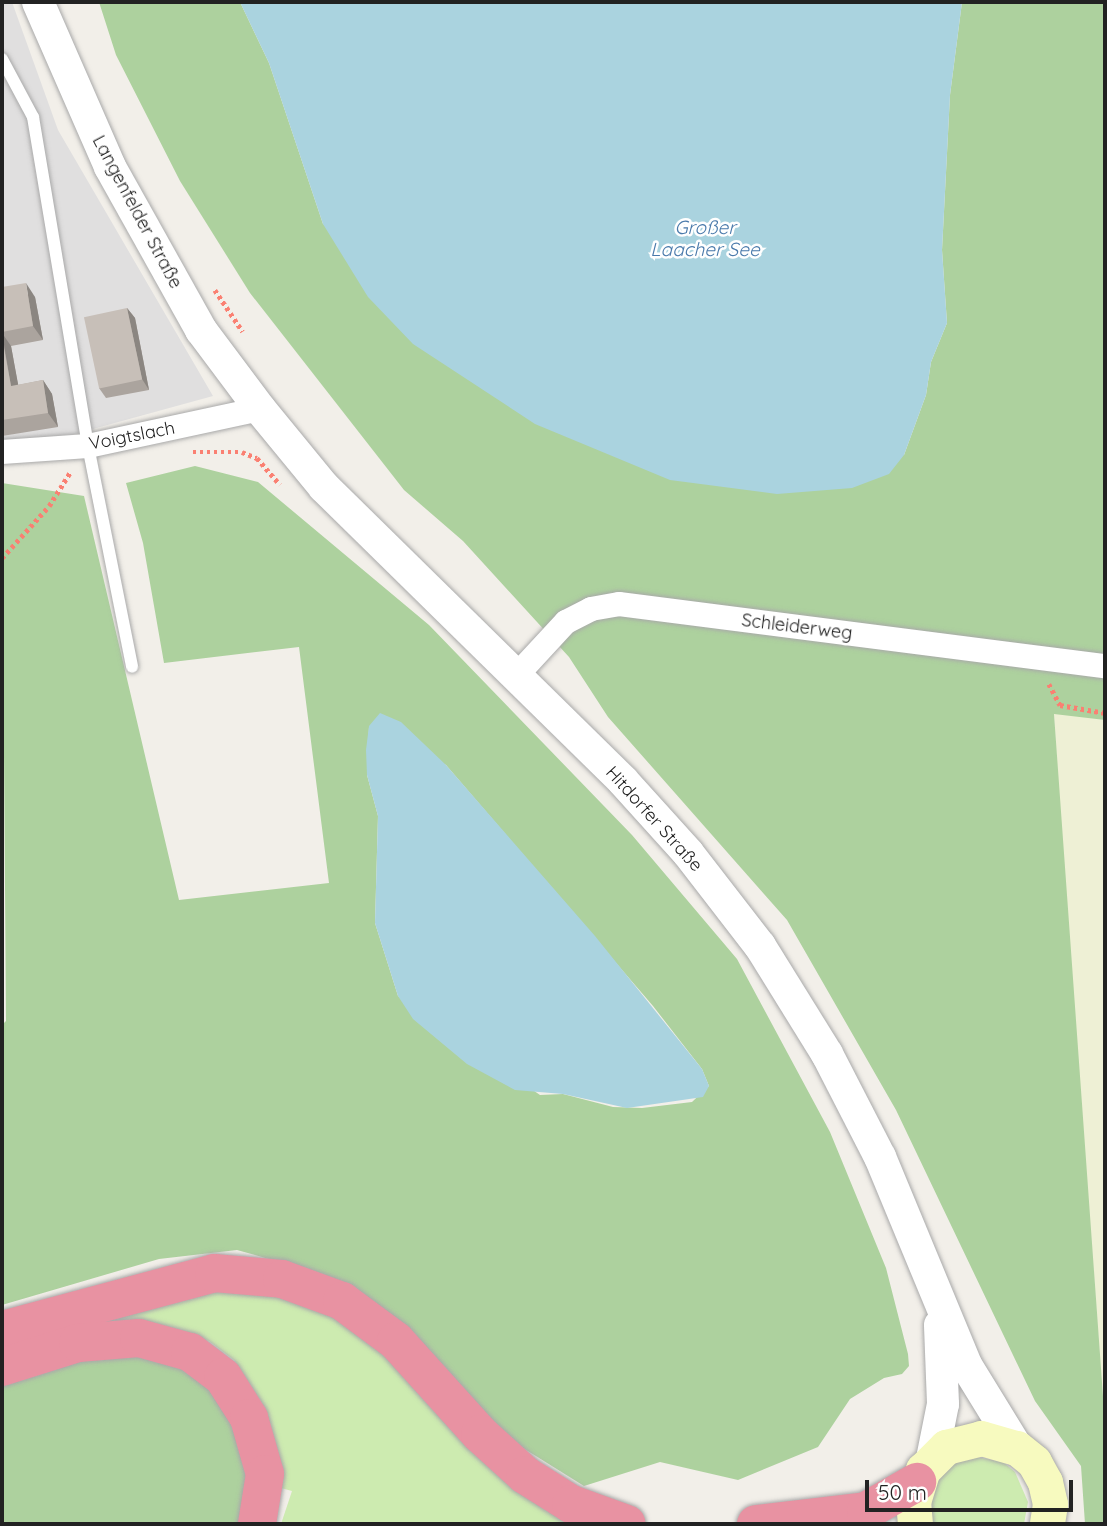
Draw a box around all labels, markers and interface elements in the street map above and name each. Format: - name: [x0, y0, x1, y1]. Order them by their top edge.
- street label: Langenfelder Straße: [88, 132, 186, 292]
- water label: Großer Laacher See: [650, 217, 760, 261]
- street label: Voigtslach: [87, 417, 177, 455]
- street label: Schleiderweg: [740, 609, 854, 645]
- street label: Hitdorfer Straße: [601, 762, 707, 876]
- scale bar: [869, 1466, 1077, 1510]
- text: 50 m: [878, 1479, 927, 1505]

